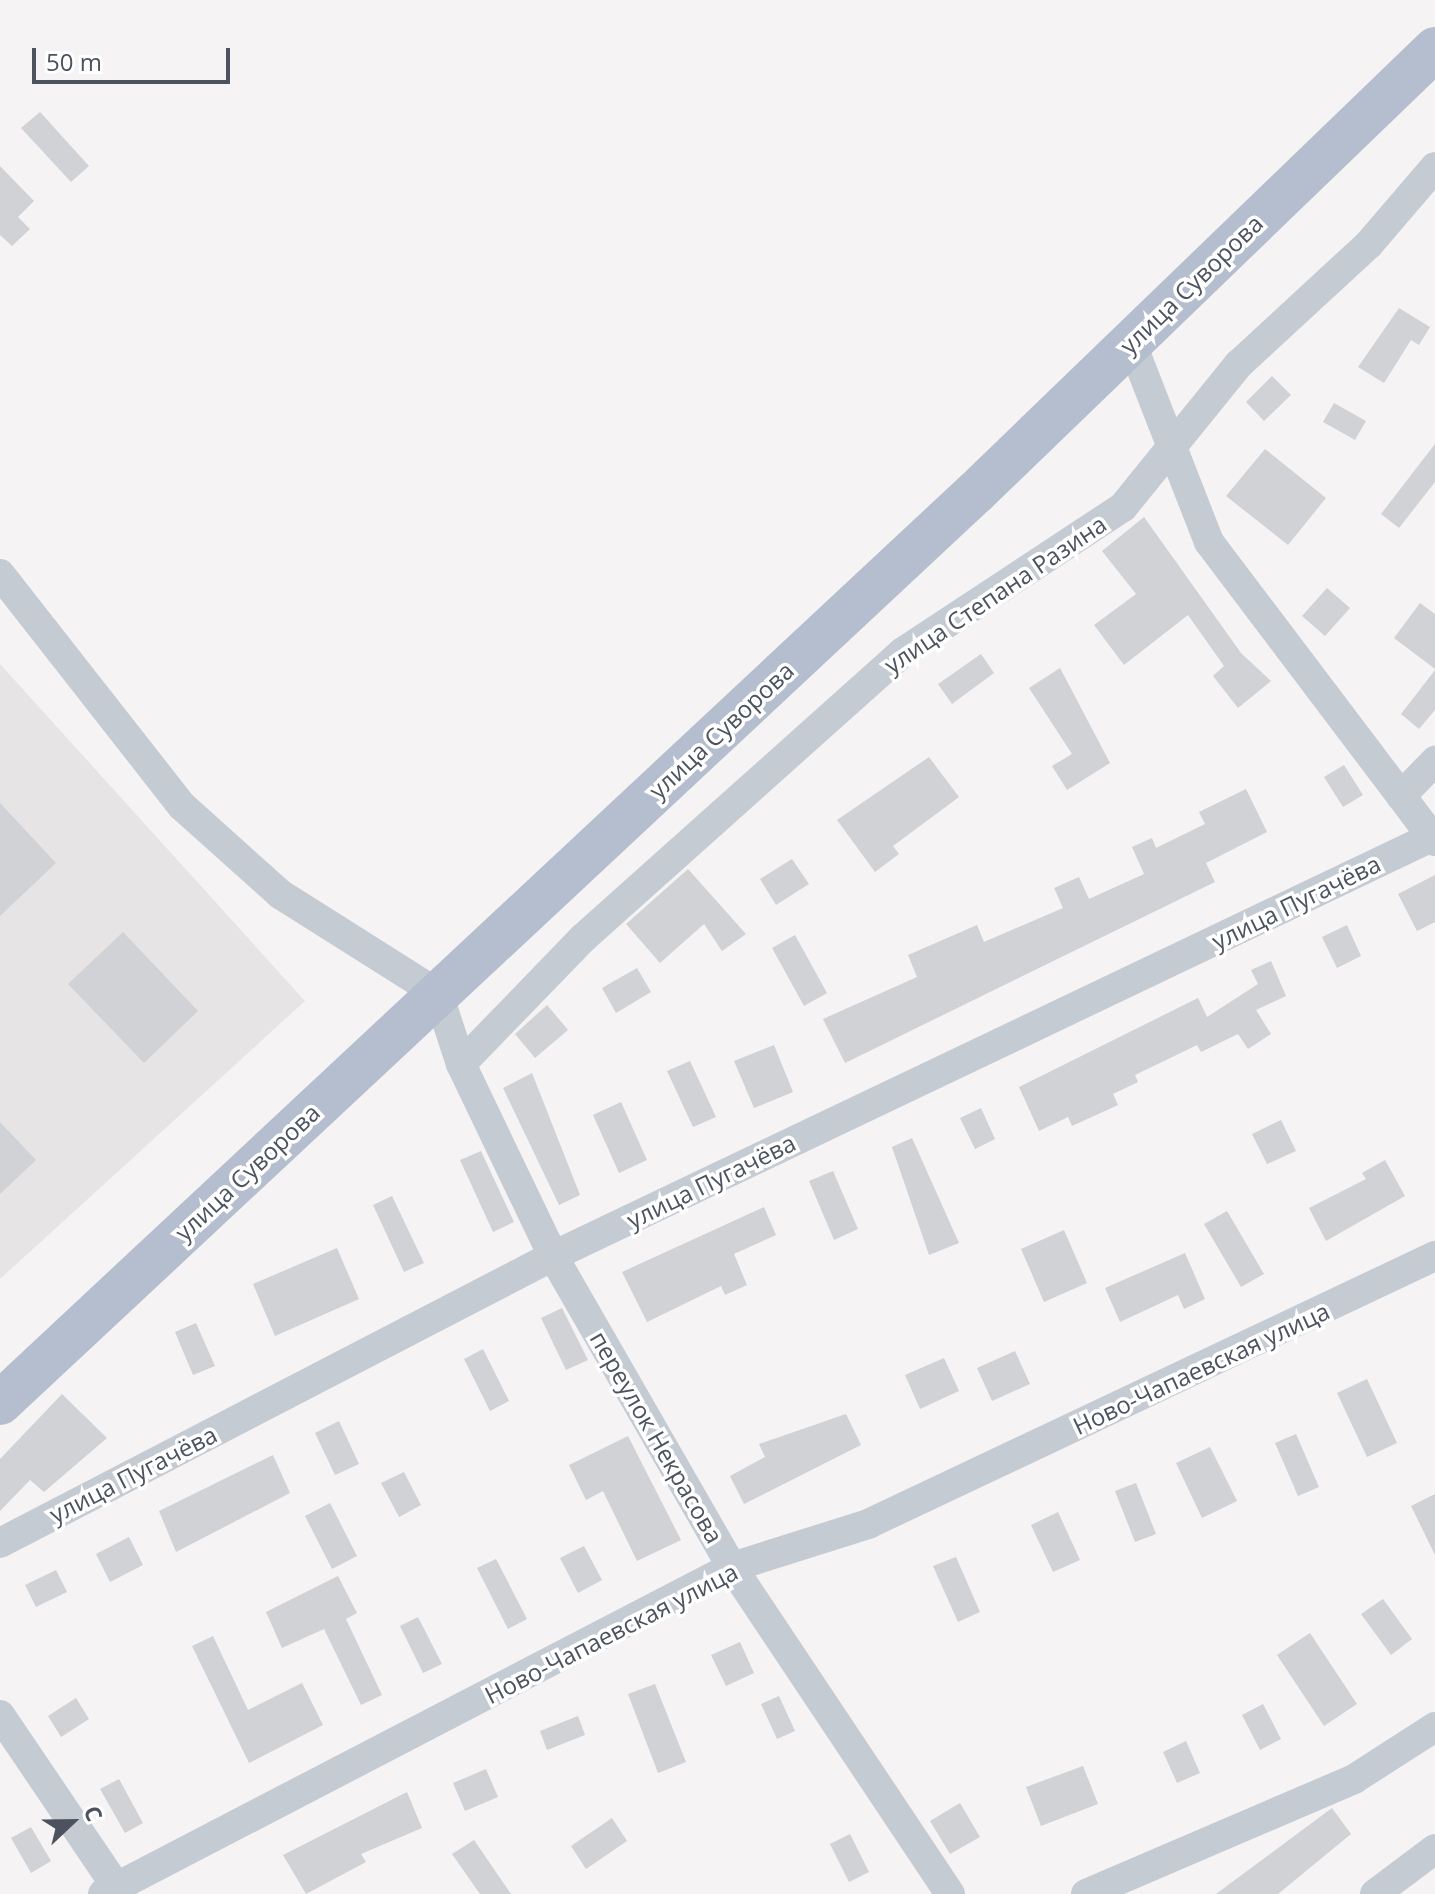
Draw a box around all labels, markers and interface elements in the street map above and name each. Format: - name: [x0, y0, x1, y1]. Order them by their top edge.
- scale bar: [36, 32, 234, 82]
- text: 50 m: [46, 45, 102, 78]
- street label: улица Суворова: [1114, 209, 1268, 359]
- street label: улица Степана Разина: [878, 509, 1112, 679]
- street label: улица Суворова: [643, 656, 799, 804]
- street label: улица Пугачёва: [1207, 849, 1385, 955]
- street label: улица Суворова: [169, 1098, 325, 1246]
- street label: улица Пугачёва: [622, 1128, 800, 1234]
- street label: Ново-Чапаевская улица: [1068, 1296, 1334, 1440]
- street label: переулок Некрасова: [585, 1326, 729, 1548]
- street label: улица Пугачёва: [45, 1419, 221, 1529]
- street label: Ново-Чапаевская улица: [480, 1557, 742, 1709]
- north arrow: [32, 1782, 112, 1862]
- text: С: [78, 1801, 111, 1825]

